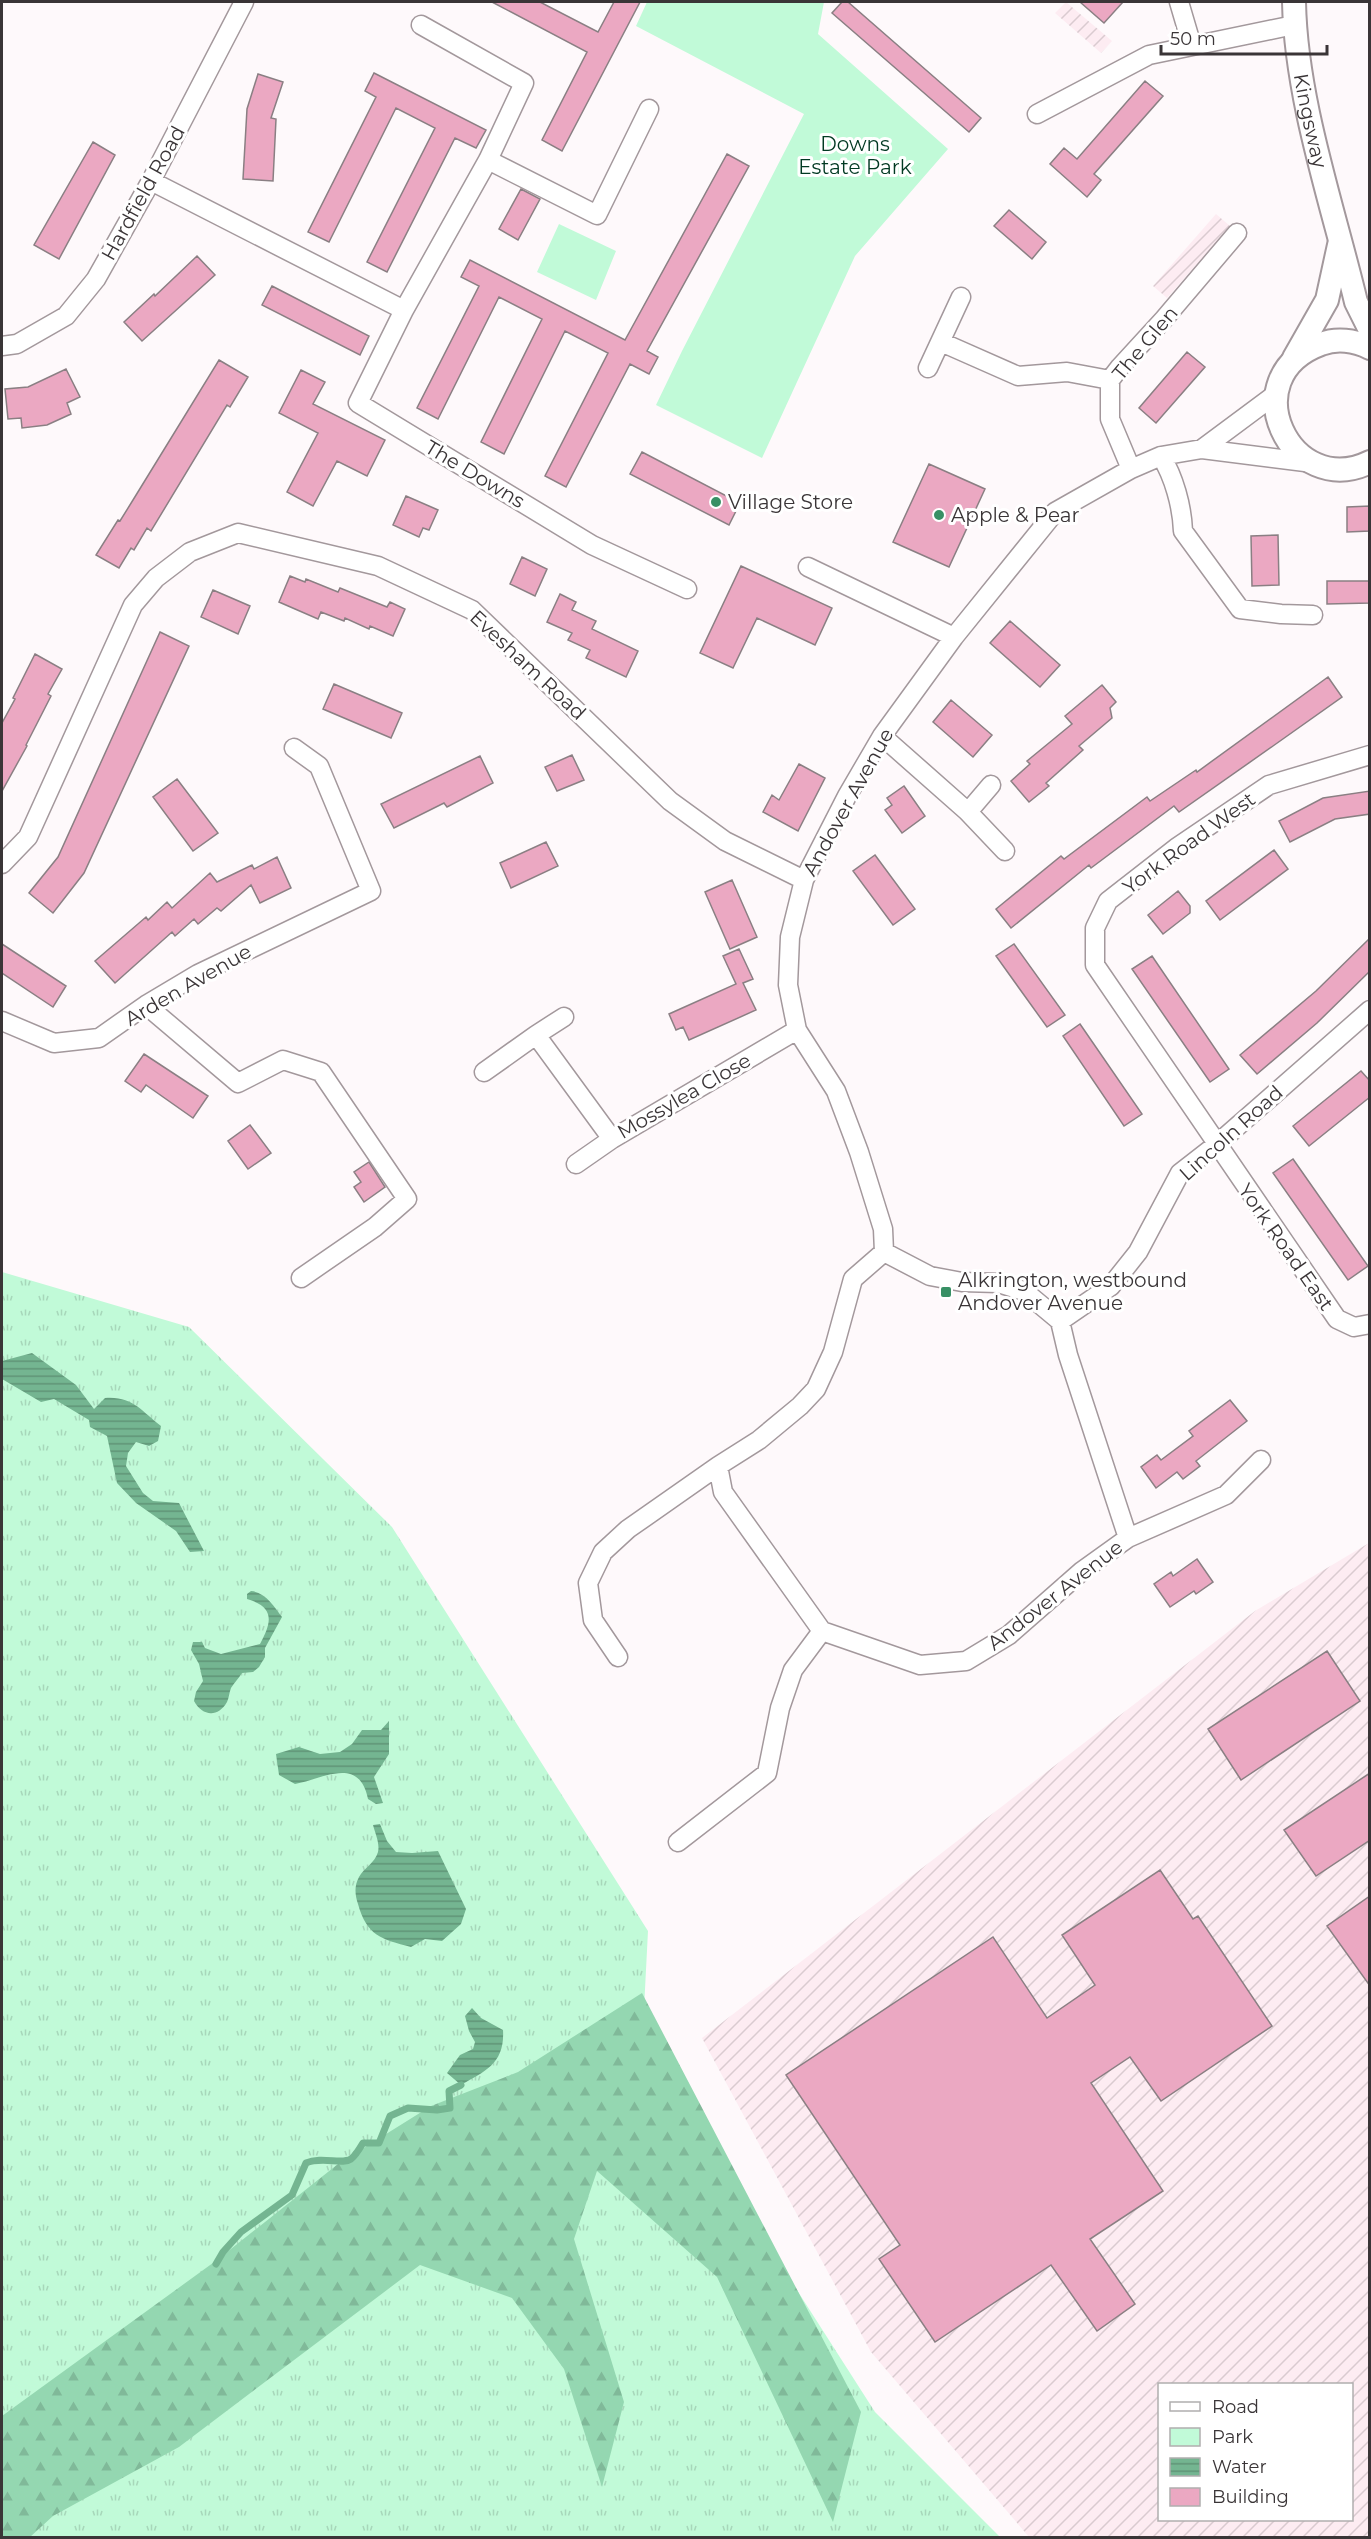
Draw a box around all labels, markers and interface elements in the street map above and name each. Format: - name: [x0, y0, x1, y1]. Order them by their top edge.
- scale bar: [1161, 18, 1328, 56]
- text: 50 m: [1170, 28, 1216, 50]
- street label: Kingsway: [1289, 72, 1332, 171]
- street label: Hardfield Road: [96, 122, 190, 264]
- park label: Downs Estate Park: [798, 132, 912, 179]
- street label: The Glen: [1107, 301, 1183, 385]
- street label: The Downs: [421, 435, 529, 513]
- place label: Village Store: [728, 490, 853, 514]
- marker: Village Store: [709, 495, 723, 509]
- place label: Apple & Pear: [951, 503, 1079, 527]
- marker: Apple & Pear: [932, 508, 946, 522]
- street label: Evesham Road: [465, 605, 591, 725]
- street label: Andover Avenue: [798, 724, 898, 880]
- street label: York Road West: [1118, 787, 1260, 899]
- street label: Arden Avenue: [121, 939, 255, 1031]
- street label: Mossylea Close: [613, 1048, 755, 1144]
- street label: Lincoln Road: [1174, 1080, 1288, 1186]
- street label: York Road East: [1233, 1179, 1339, 1315]
- place label: Alkrington, westbound Andover Avenue: [958, 1268, 1187, 1315]
- marker: Alkrington, westbound Andover Avenue: [939, 1285, 953, 1299]
- street label: Andover Avenue: [983, 1535, 1127, 1655]
- legend: [1158, 2383, 1353, 2521]
- text: Road: [1212, 2396, 1259, 2418]
- text: Park: [1212, 2426, 1253, 2448]
- text: Water: [1212, 2456, 1267, 2478]
- text: Building: [1212, 2486, 1289, 2508]

